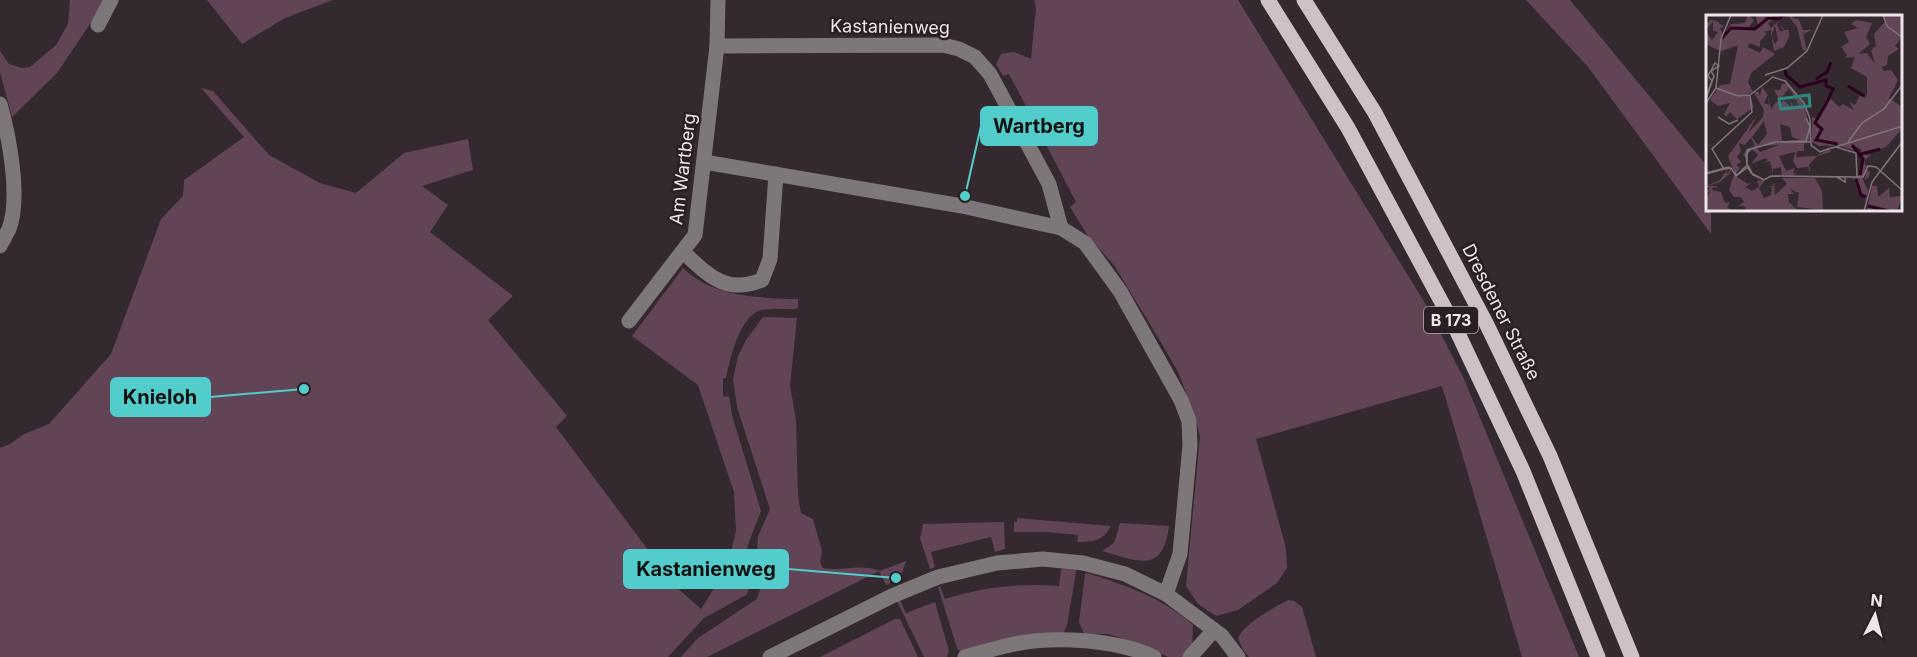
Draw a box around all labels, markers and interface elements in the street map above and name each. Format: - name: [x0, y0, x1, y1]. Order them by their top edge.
- street label: Kastanienweg: [830, 15, 950, 38]
- inset map: [1706, 15, 1902, 212]
- callout: Wartberg: [981, 107, 1097, 145]
- street label: Am Wartberg: [665, 112, 700, 226]
- text: Wartberg: [993, 114, 1085, 138]
- street label: Dresdener Straße: [1458, 240, 1545, 383]
- road number: B 173: [1424, 307, 1478, 333]
- callout: Knieloh: [111, 378, 210, 416]
- text: Knieloh: [123, 385, 197, 409]
- callout: Kastanienweg: [624, 550, 788, 588]
- text: Kastanienweg: [636, 557, 776, 581]
- north arrow: [1845, 585, 1905, 645]
- text: N: [1869, 589, 1884, 611]

